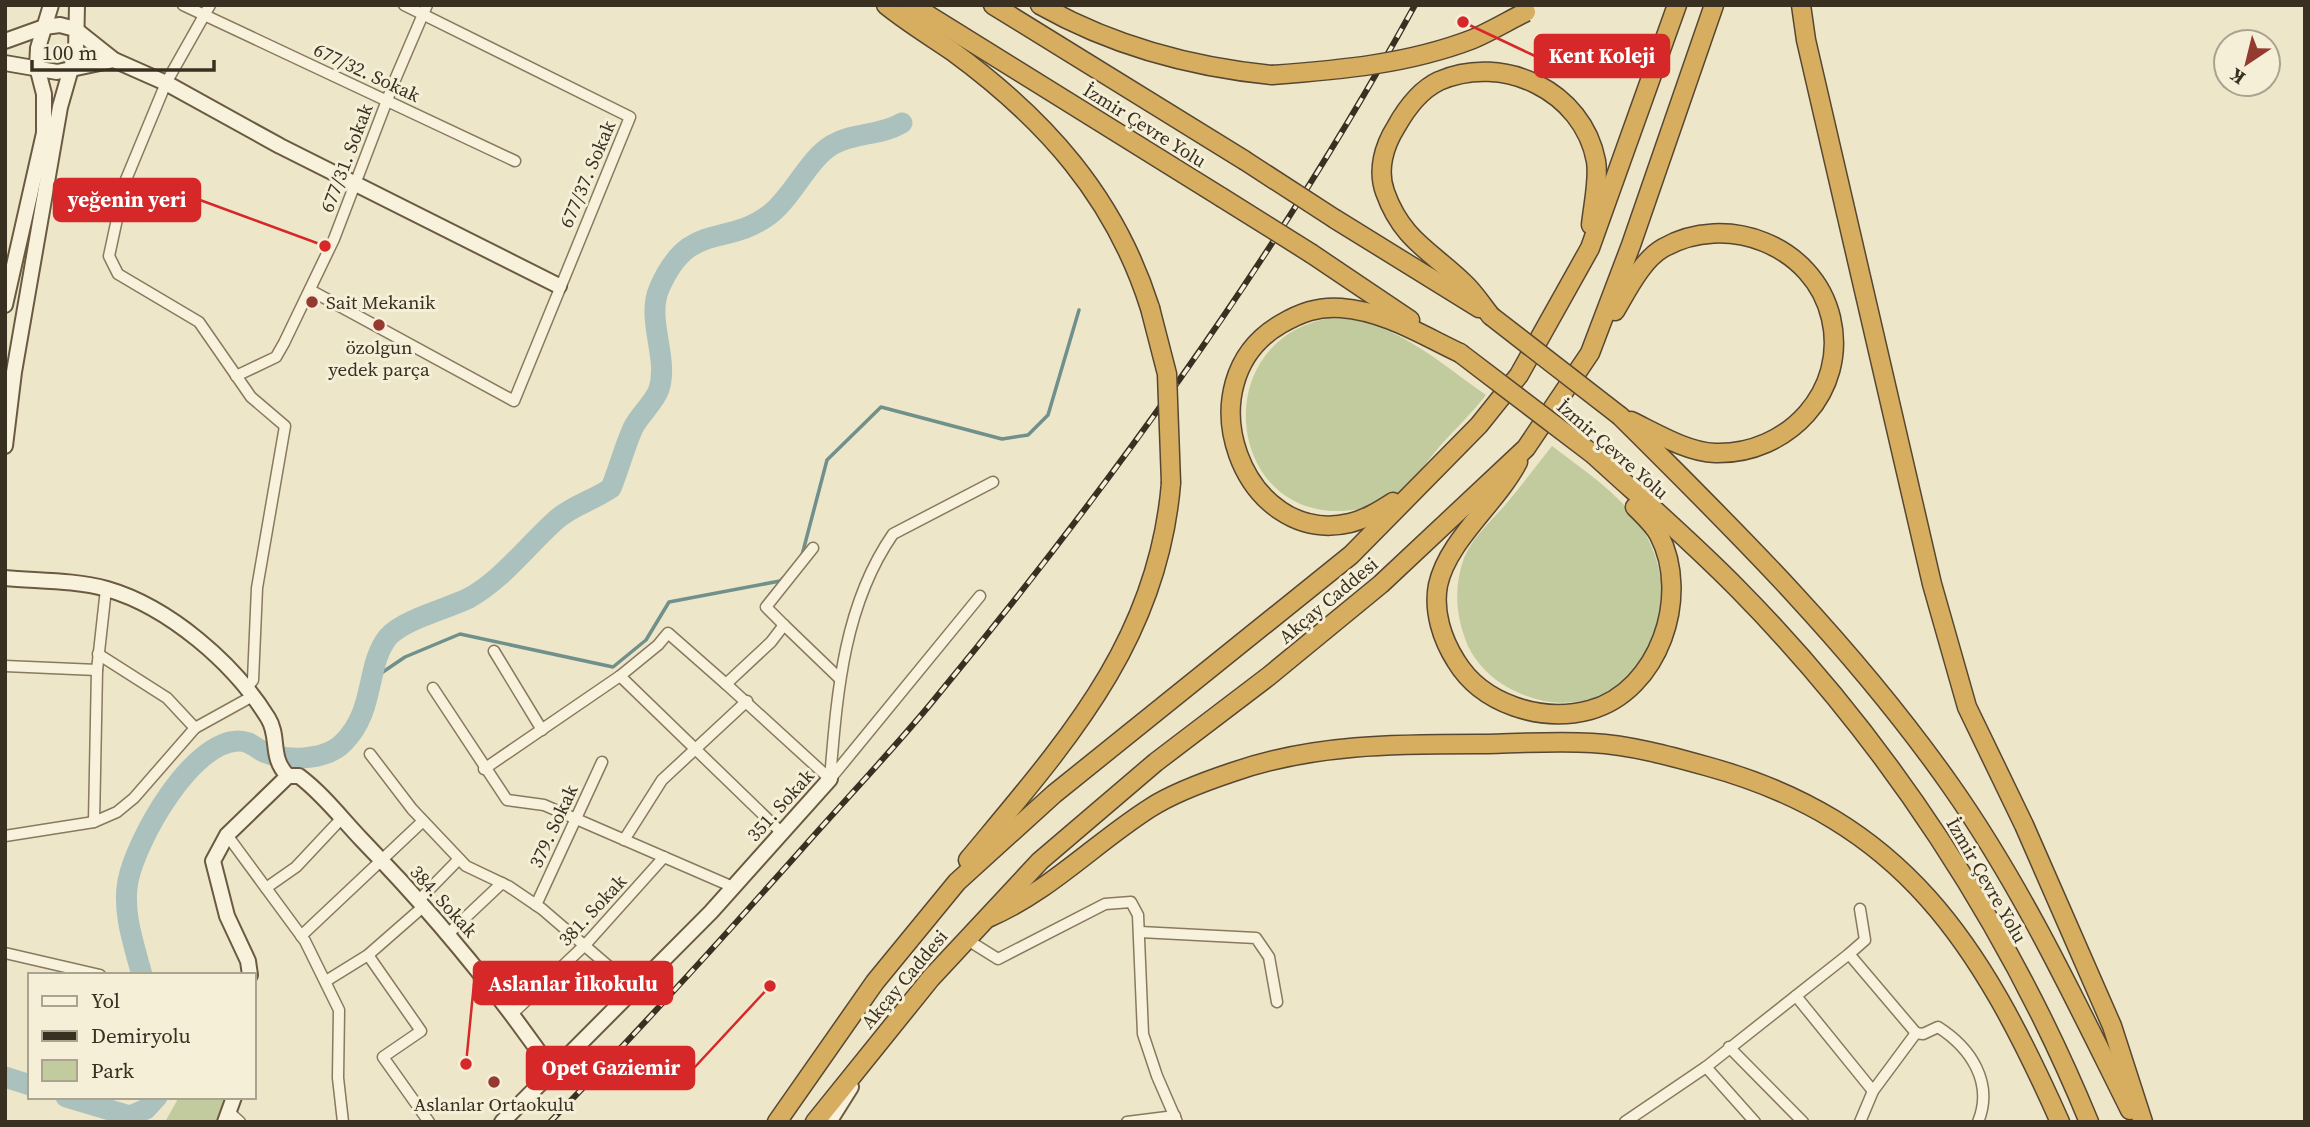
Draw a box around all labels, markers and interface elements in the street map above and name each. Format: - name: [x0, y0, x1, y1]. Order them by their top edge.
- scale bar: [32, 28, 214, 72]
- north arrow: [2212, 28, 2282, 98]
- callout: Kent Koleji: [1535, 35, 1669, 77]
- street label: 677/32. Sokak: [310, 36, 425, 108]
- text: 100 m: [42, 38, 97, 67]
- text: Kent Koleji: [1549, 41, 1656, 70]
- text: K: [2224, 62, 2250, 91]
- street label: İzmir Çevre Yolu: [1079, 77, 1211, 173]
- street label: 677/31. Sokak: [313, 99, 379, 216]
- street label: 677/37. Sokak: [553, 116, 622, 232]
- callout: yeğenin yeri: [54, 179, 200, 221]
- text: yeğenin yeri: [67, 185, 187, 214]
- place label: Sait Mekanik: [326, 289, 436, 315]
- marker: Sait Mekanik: [304, 294, 320, 310]
- marker: özolgun yedek parça: [371, 317, 387, 333]
- place label: özolgun yedek parça: [328, 334, 430, 382]
- street label: İzmir Çevre Yolu: [1551, 393, 1675, 505]
- street label: Akçay Caddesi: [1273, 551, 1383, 649]
- street label: 351. Sokak: [741, 763, 820, 847]
- street label: 379. Sokak: [522, 780, 584, 872]
- street label: İzmir Çevre Yolu: [1941, 813, 2033, 947]
- street label: 384. Sokak: [405, 859, 484, 943]
- street label: 381. Sokak: [552, 868, 632, 951]
- street label: Akçay Caddesi: [855, 924, 953, 1034]
- callout: Aslanlar İlkokulu: [474, 962, 672, 1004]
- text: Aslanlar İlkokulu: [488, 969, 658, 998]
- legend: [28, 973, 256, 1099]
- text: Yol: [91, 986, 120, 1015]
- text: Demiryolu: [91, 1021, 191, 1050]
- callout: Opet Gaziemir: [527, 1047, 694, 1089]
- text: Opet Gaziemir: [542, 1053, 681, 1082]
- text: Park: [91, 1056, 135, 1085]
- marker: Aslanlar Ortaokulu: [486, 1074, 502, 1090]
- place label: Aslanlar Ortaokulu: [414, 1091, 574, 1117]

